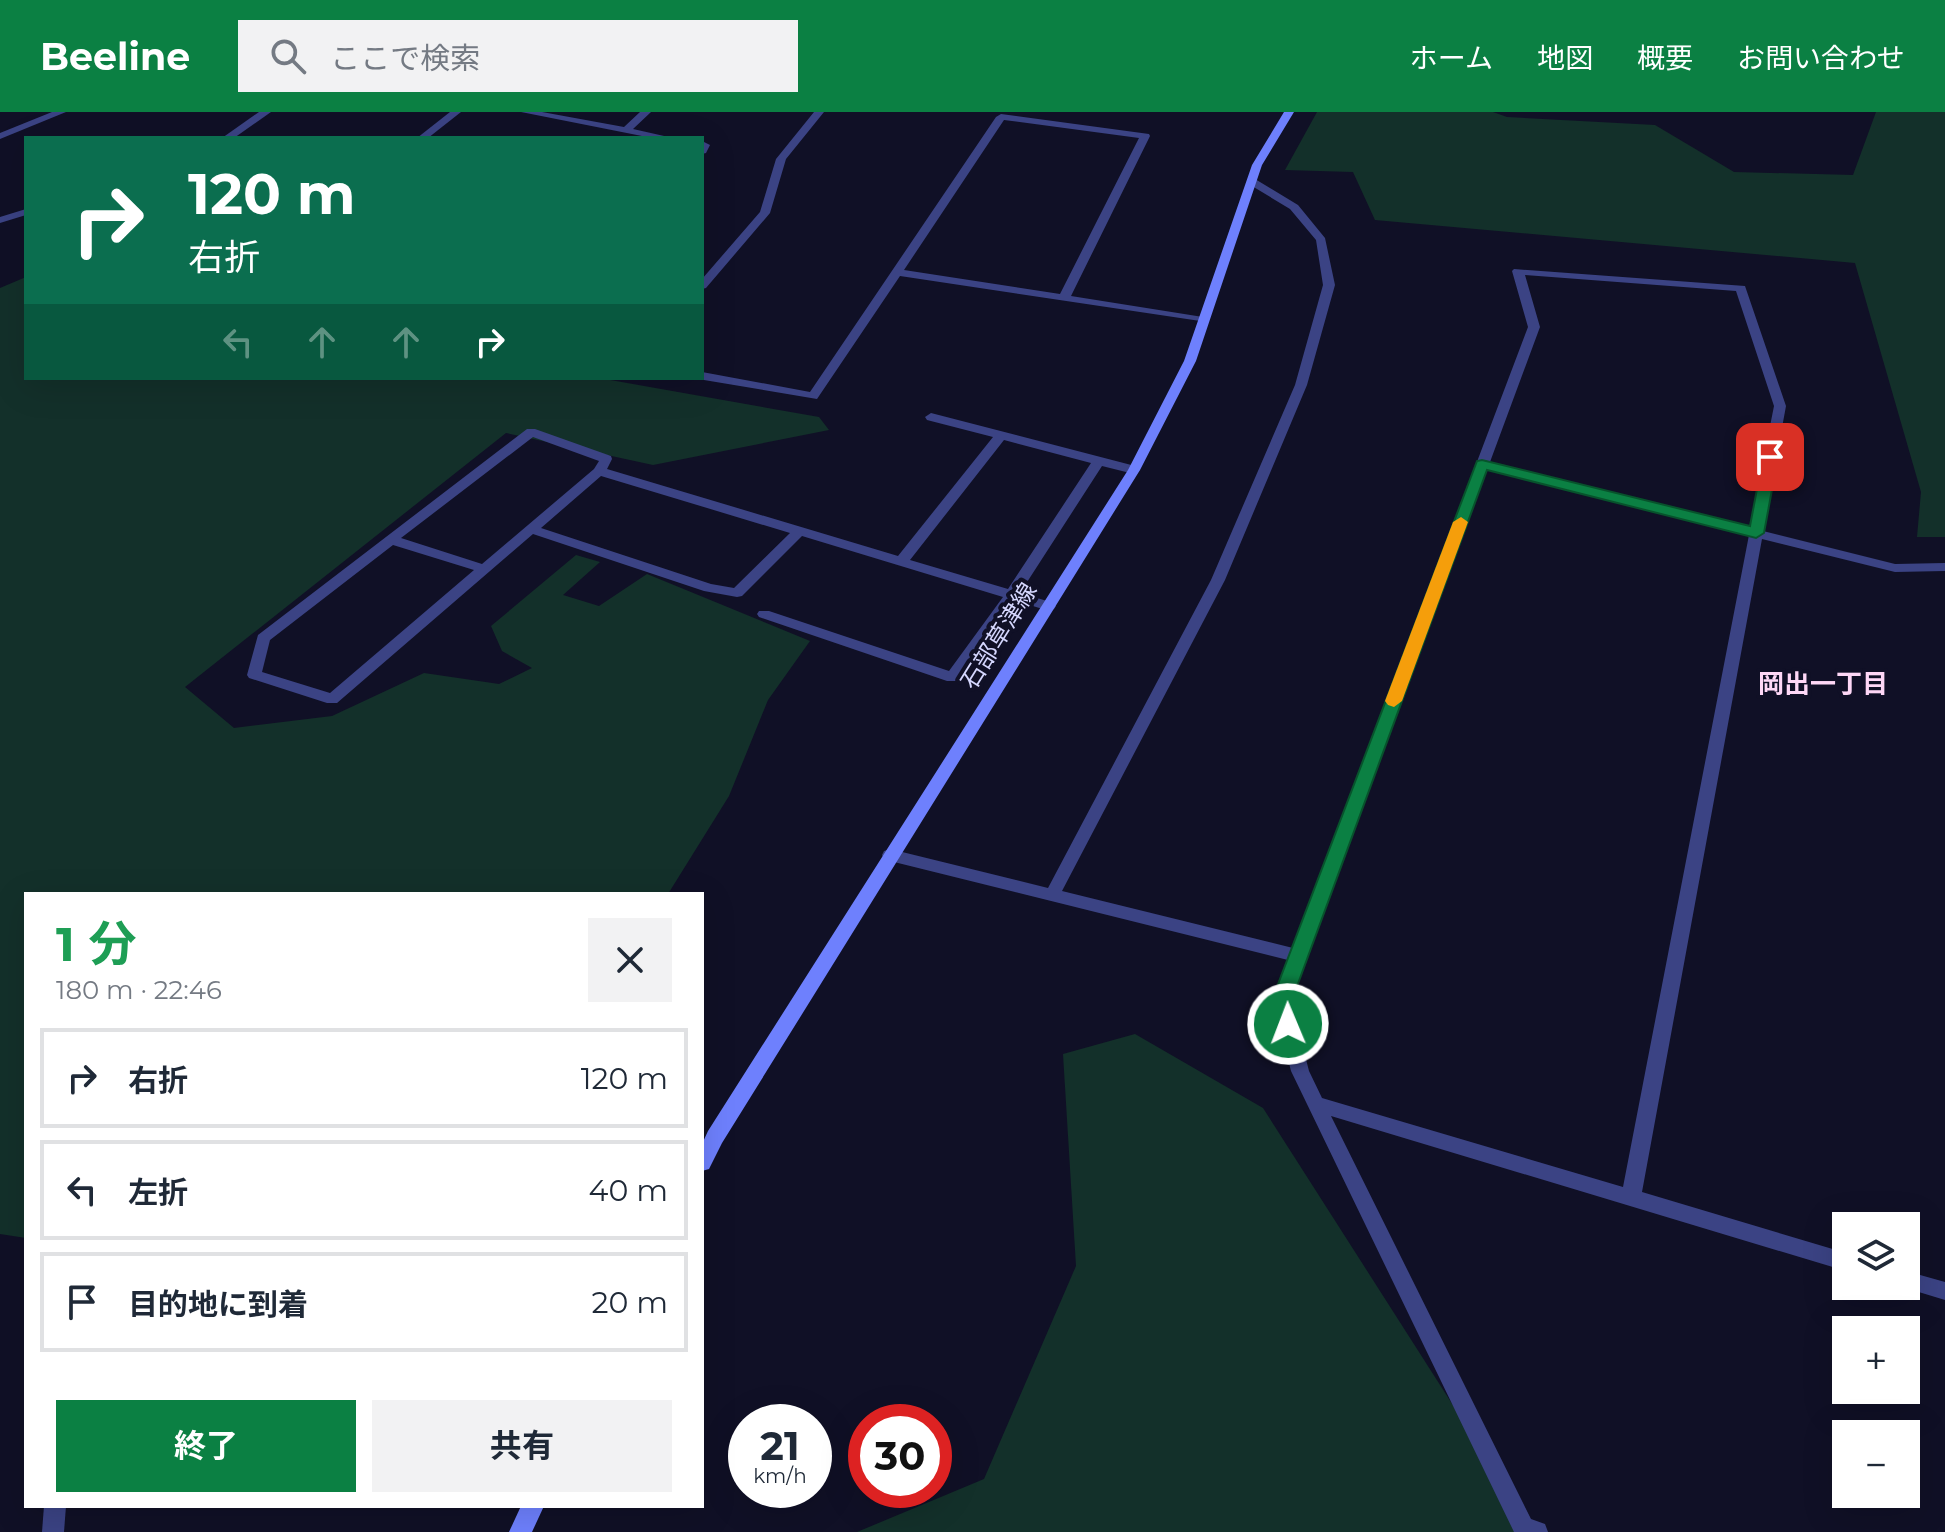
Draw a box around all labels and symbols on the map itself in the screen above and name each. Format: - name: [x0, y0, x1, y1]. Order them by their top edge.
- pin: [1736, 423, 1804, 491]
- street label: 石部草津線: [954, 577, 1043, 694]
- district label: 岡出一丁目: [1758, 668, 1888, 700]
- position arrow: [1246, 982, 1330, 1066]
- speed limit sign: 30: [848, 1404, 952, 1508]

